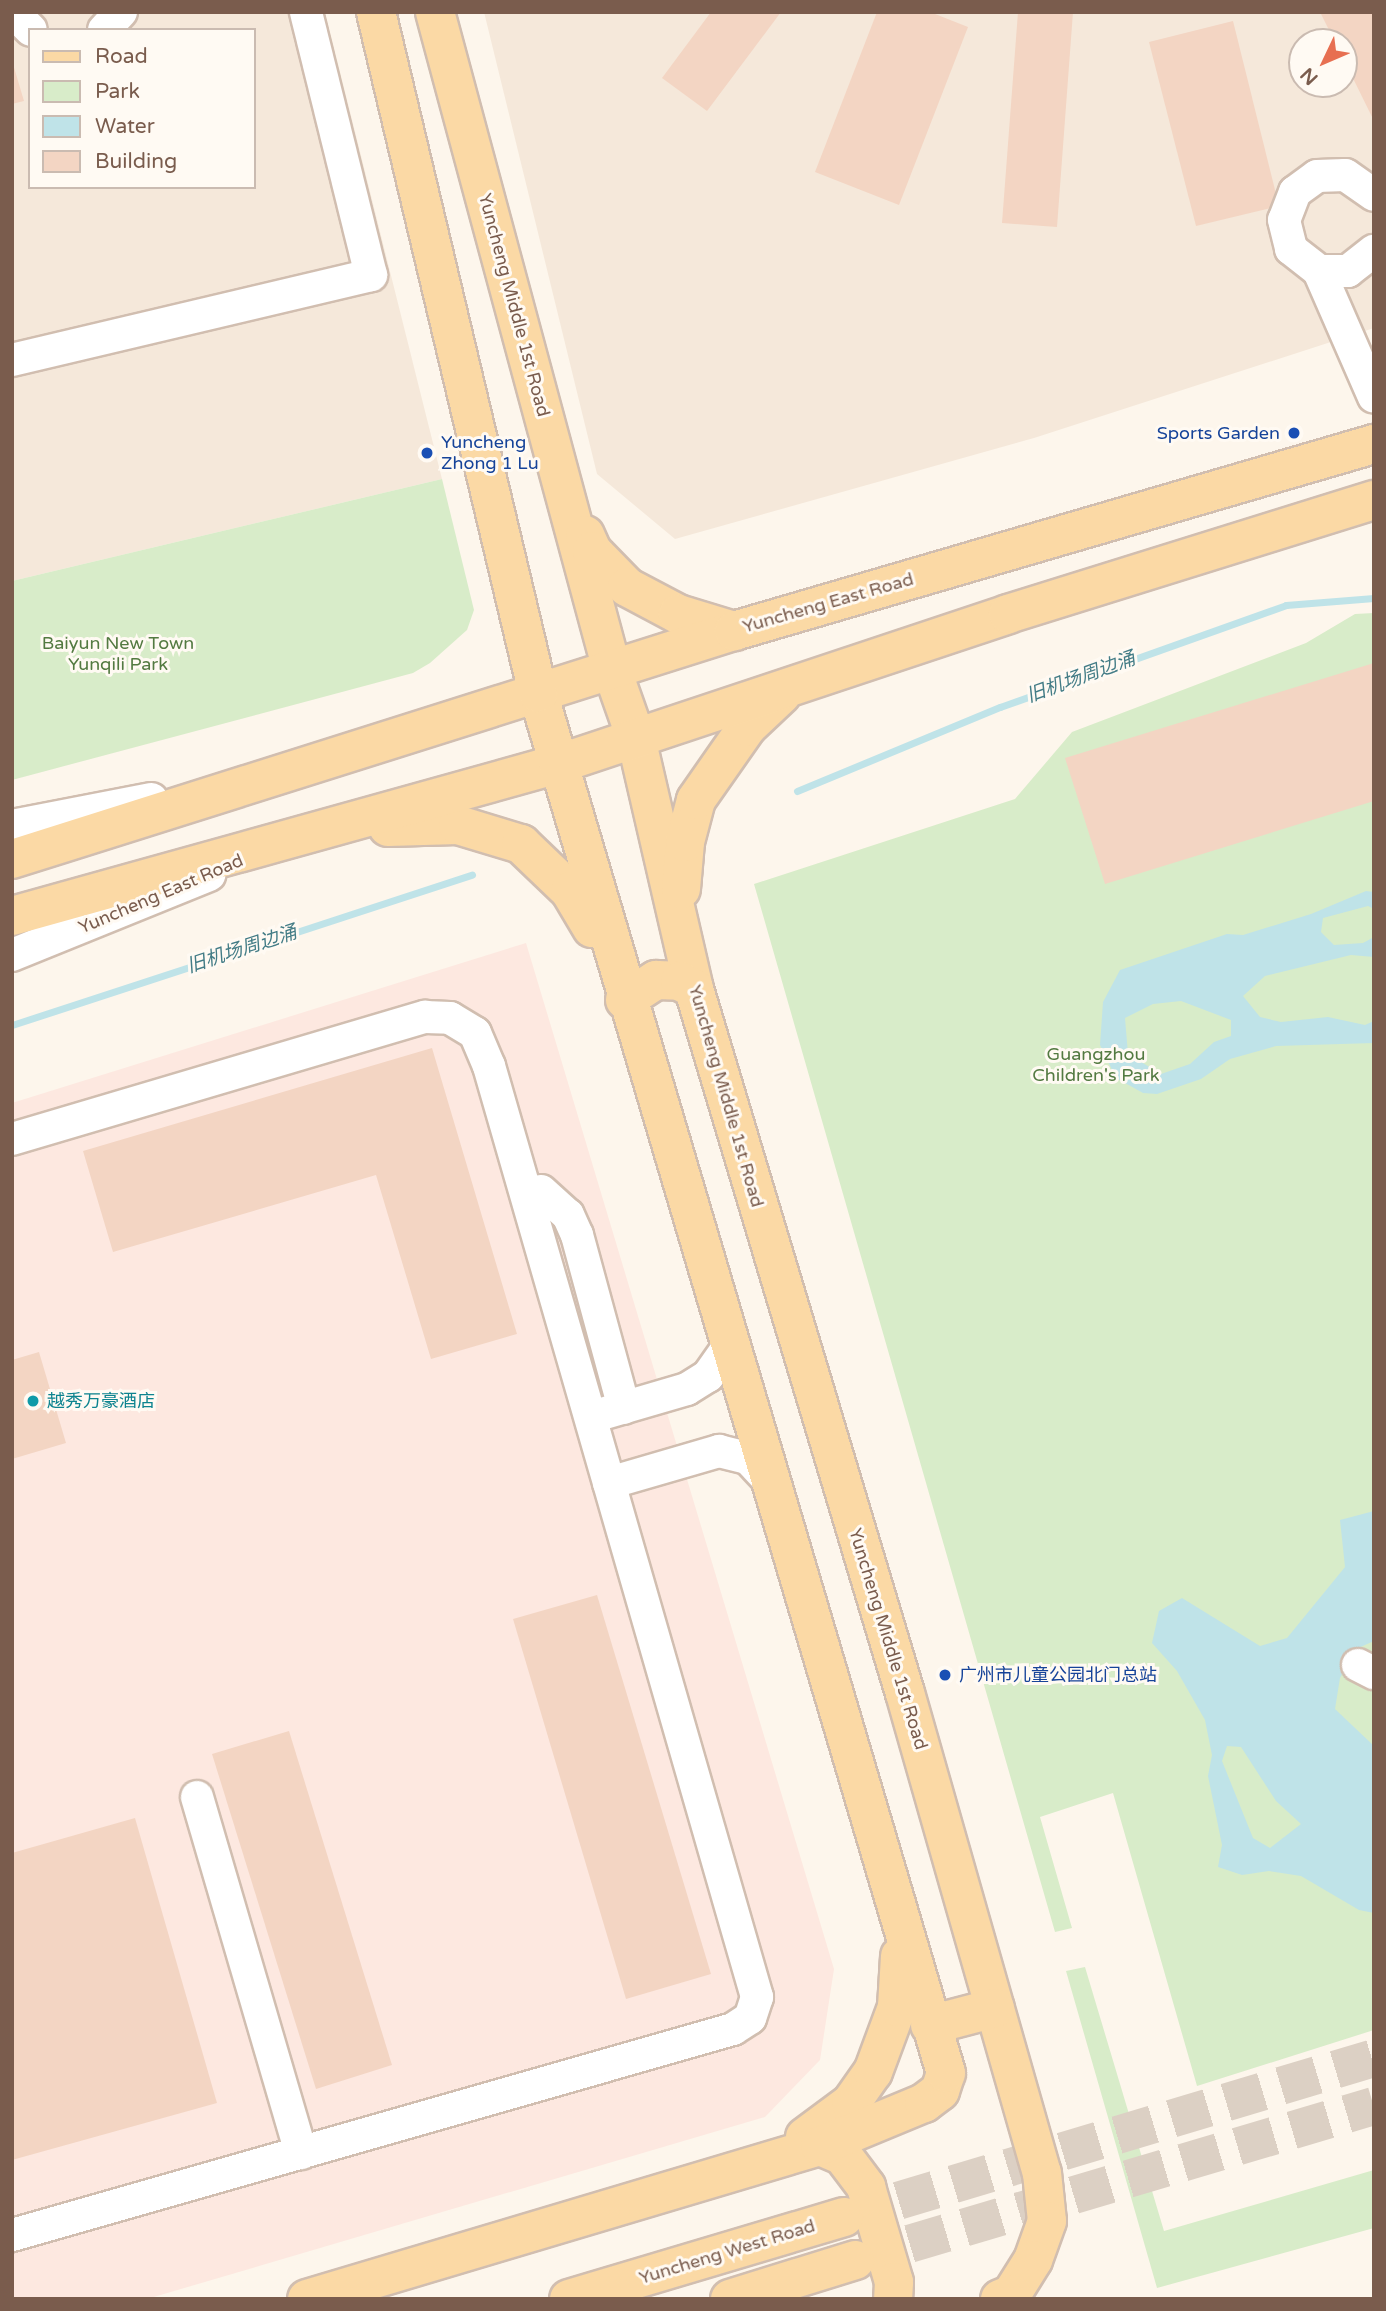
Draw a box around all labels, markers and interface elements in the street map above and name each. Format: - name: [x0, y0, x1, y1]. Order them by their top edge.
- legend: [28, 28, 256, 189]
- north arrow: [1288, 28, 1358, 98]
- text: Road: [95, 44, 148, 69]
- text: N: [1296, 63, 1323, 89]
- text: Park: [95, 79, 140, 104]
- text: Water: [95, 114, 155, 139]
- text: Building: [95, 149, 177, 174]
- street label: Yuncheng Middle 1st Road: [474, 191, 554, 419]
- place label: Sports Garden: [1157, 422, 1280, 444]
- marker: Sports Garden: [1286, 425, 1302, 441]
- place label: Yuncheng Zhong 1 Lu: [441, 432, 539, 474]
- marker: Yuncheng Zhong 1 Lu: [419, 445, 435, 461]
- street label: Yuncheng East Road: [740, 568, 916, 638]
- park label: Baiyun New Town Yunqili Park: [42, 633, 194, 676]
- water label: 旧机场周边涌: [1024, 648, 1138, 708]
- street label: Yuncheng East Road: [75, 850, 247, 938]
- water label: 旧机场周边涌: [184, 922, 300, 978]
- street label: Yuncheng Middle 1st Road: [684, 982, 768, 1210]
- park label: Guangzhou Children's Park: [1032, 1044, 1160, 1086]
- place label: 越秀万豪酒店: [47, 1390, 155, 1412]
- marker: 越秀万豪酒店: [25, 1393, 41, 1409]
- street label: Yuncheng Middle 1st Road: [844, 1526, 932, 1752]
- place label: 广州市儿童公园北门总站: [959, 1664, 1157, 1686]
- marker: 广州市儿童公园北门总站: [937, 1667, 953, 1683]
- street label: Yuncheng West Road: [636, 2215, 818, 2289]

